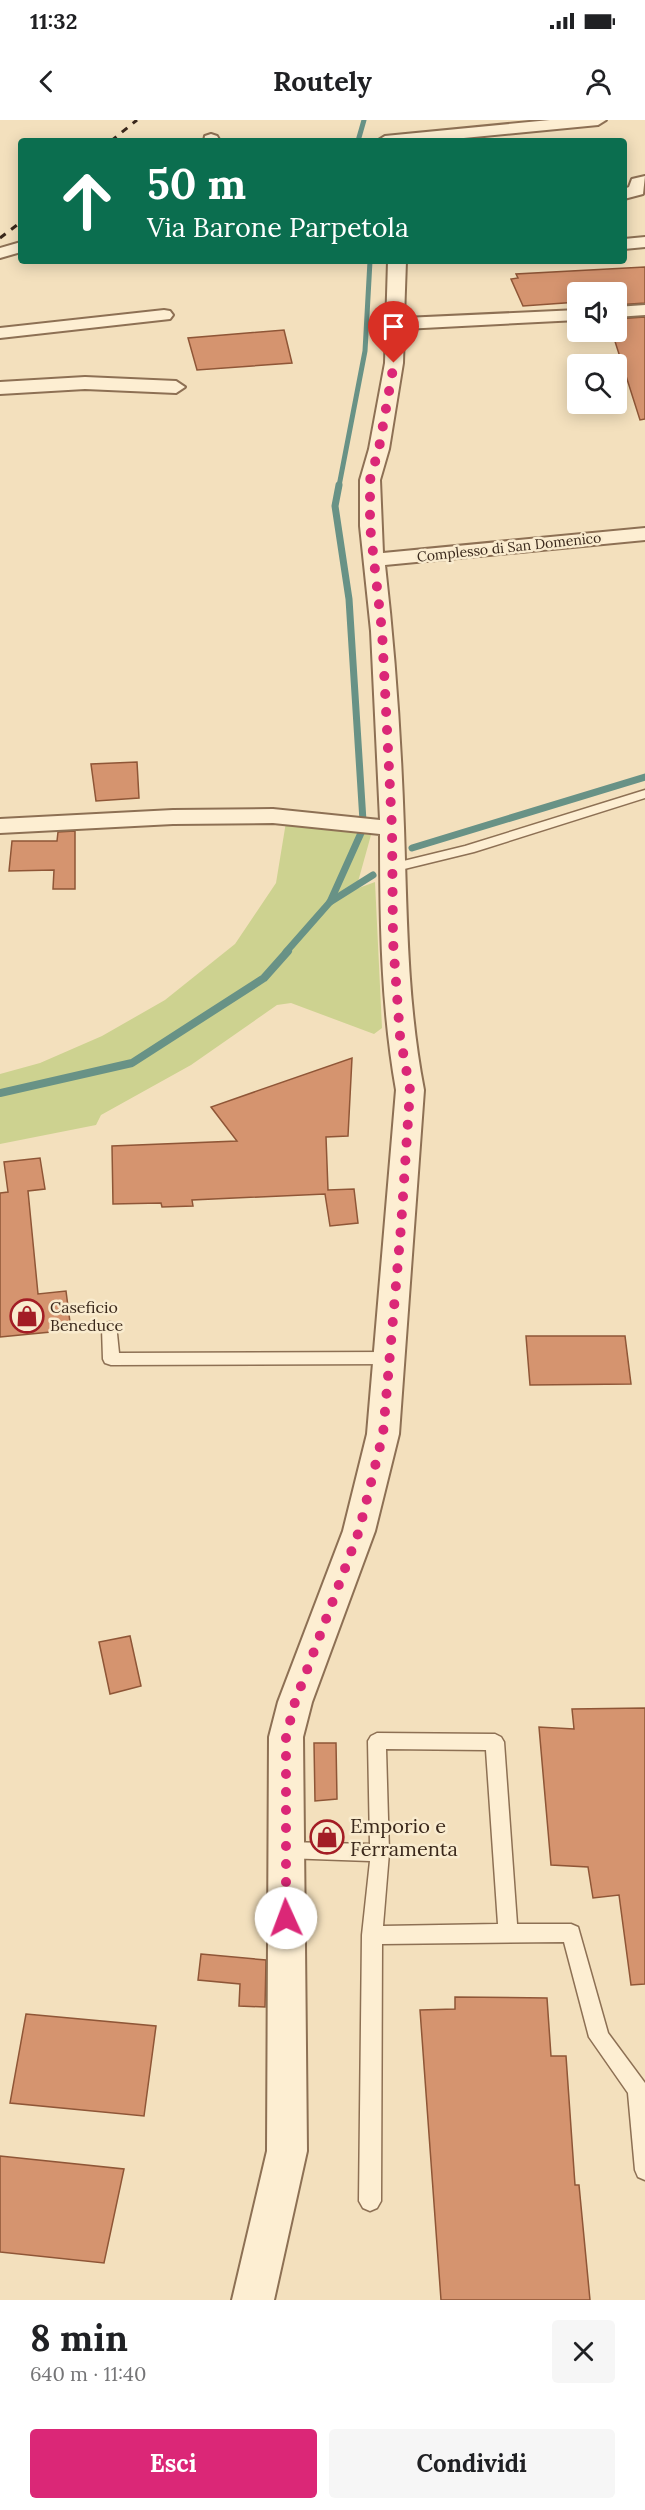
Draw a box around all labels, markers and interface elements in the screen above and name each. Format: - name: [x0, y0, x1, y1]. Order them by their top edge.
- text: 11:32: [30, 7, 77, 35]
- text: Routely: [273, 64, 372, 98]
- icon: back: [30, 65, 63, 98]
- icon: person: [582, 65, 615, 98]
- text: 50 m: [147, 157, 246, 211]
- icon: ahead: [48, 162, 126, 240]
- text: Via Barone Parpetola: [147, 210, 409, 244]
- map controls: [567, 282, 627, 414]
- button: sound: [567, 282, 627, 342]
- pin: [368, 301, 419, 363]
- icon: arrive: [377, 310, 410, 343]
- button: search: [567, 354, 627, 414]
- street label: Complesso di San Domenico: [416, 528, 602, 566]
- place label: Caseficio Beneduce: [50, 1297, 123, 1335]
- shop icon: Caseficio Beneduce: [9, 1298, 45, 1334]
- place label: Emporio e Ferramenta: [350, 1813, 458, 1861]
- shop icon: Emporio e Ferramenta: [309, 1819, 345, 1855]
- position arrow: [254, 1886, 318, 1950]
- text: 8 min: [30, 2315, 128, 2361]
- button: close: [552, 2320, 615, 2383]
- text: 640 m · 11:40: [30, 2361, 146, 2386]
- button: Esci: [30, 2429, 317, 2498]
- button: Condividi: [329, 2429, 615, 2498]

